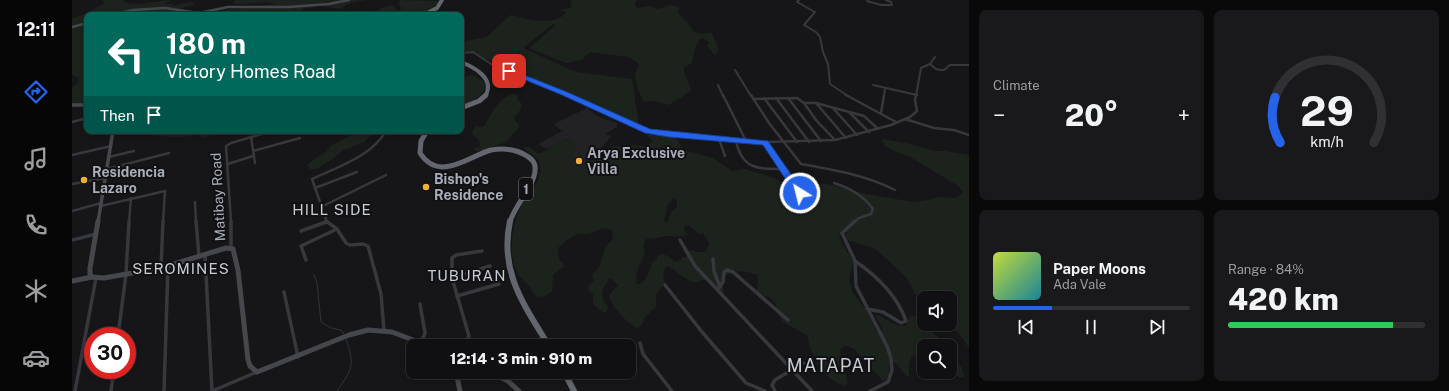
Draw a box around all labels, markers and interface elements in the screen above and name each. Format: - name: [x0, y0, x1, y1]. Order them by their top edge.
- text: 12:11: [16, 19, 56, 40]
- text: 180 m: [166, 27, 246, 60]
- icon: left: [100, 28, 152, 80]
- pin: [492, 54, 526, 88]
- icon: arrive: [498, 60, 520, 82]
- text: Victory Homes Road: [166, 61, 336, 82]
- icon: directions: [22, 78, 50, 106]
- text: Climate: [993, 78, 1040, 93]
- text: 29: [1300, 86, 1353, 135]
- text: 20°: [1065, 97, 1118, 133]
- text: −: [993, 102, 1005, 128]
- text: +: [1178, 102, 1190, 128]
- icon: arrive: [143, 104, 165, 126]
- text: Then: [100, 107, 135, 124]
- text: km/h: [1310, 132, 1343, 149]
- icon: music: [22, 145, 50, 173]
- place label: Arya Exclusive Villa: [587, 145, 685, 177]
- street label: Matibay Road: [208, 152, 228, 242]
- marker: Arya Exclusive Villa: [574, 156, 584, 166]
- place label: Residencia Lazaro: [92, 164, 165, 196]
- place label: Bishop's Residence: [434, 171, 503, 203]
- position arrow: [779, 172, 821, 214]
- marker: Residencia Lazaro: [79, 175, 89, 185]
- road number: 1: [519, 178, 533, 200]
- marker: Bishop's Residence: [421, 182, 431, 192]
- district label: HILL SIDE: [292, 201, 372, 218]
- icon: phone: [22, 211, 50, 239]
- district label: SEROMINES: [132, 260, 230, 277]
- text: Paper Moons: [1053, 260, 1146, 277]
- text: Range · 84%: [1228, 262, 1304, 277]
- district label: TUBURAN: [427, 267, 507, 284]
- icon: climate: [22, 277, 50, 305]
- text: Ada Vale: [1053, 277, 1106, 292]
- text: 420 km: [1228, 281, 1339, 317]
- map controls: [917, 291, 957, 379]
- button: sound: [917, 291, 957, 331]
- icon: previous: [1015, 316, 1037, 338]
- icon: pause: [1080, 316, 1102, 338]
- icon: next: [1146, 316, 1168, 338]
- speed limit sign: 30: [84, 327, 136, 379]
- button: search: [917, 339, 957, 379]
- icon: car: [22, 344, 50, 372]
- text: 12:14 · 3 min · 910 m: [450, 350, 592, 367]
- district label: MATAPAT: [787, 355, 875, 376]

